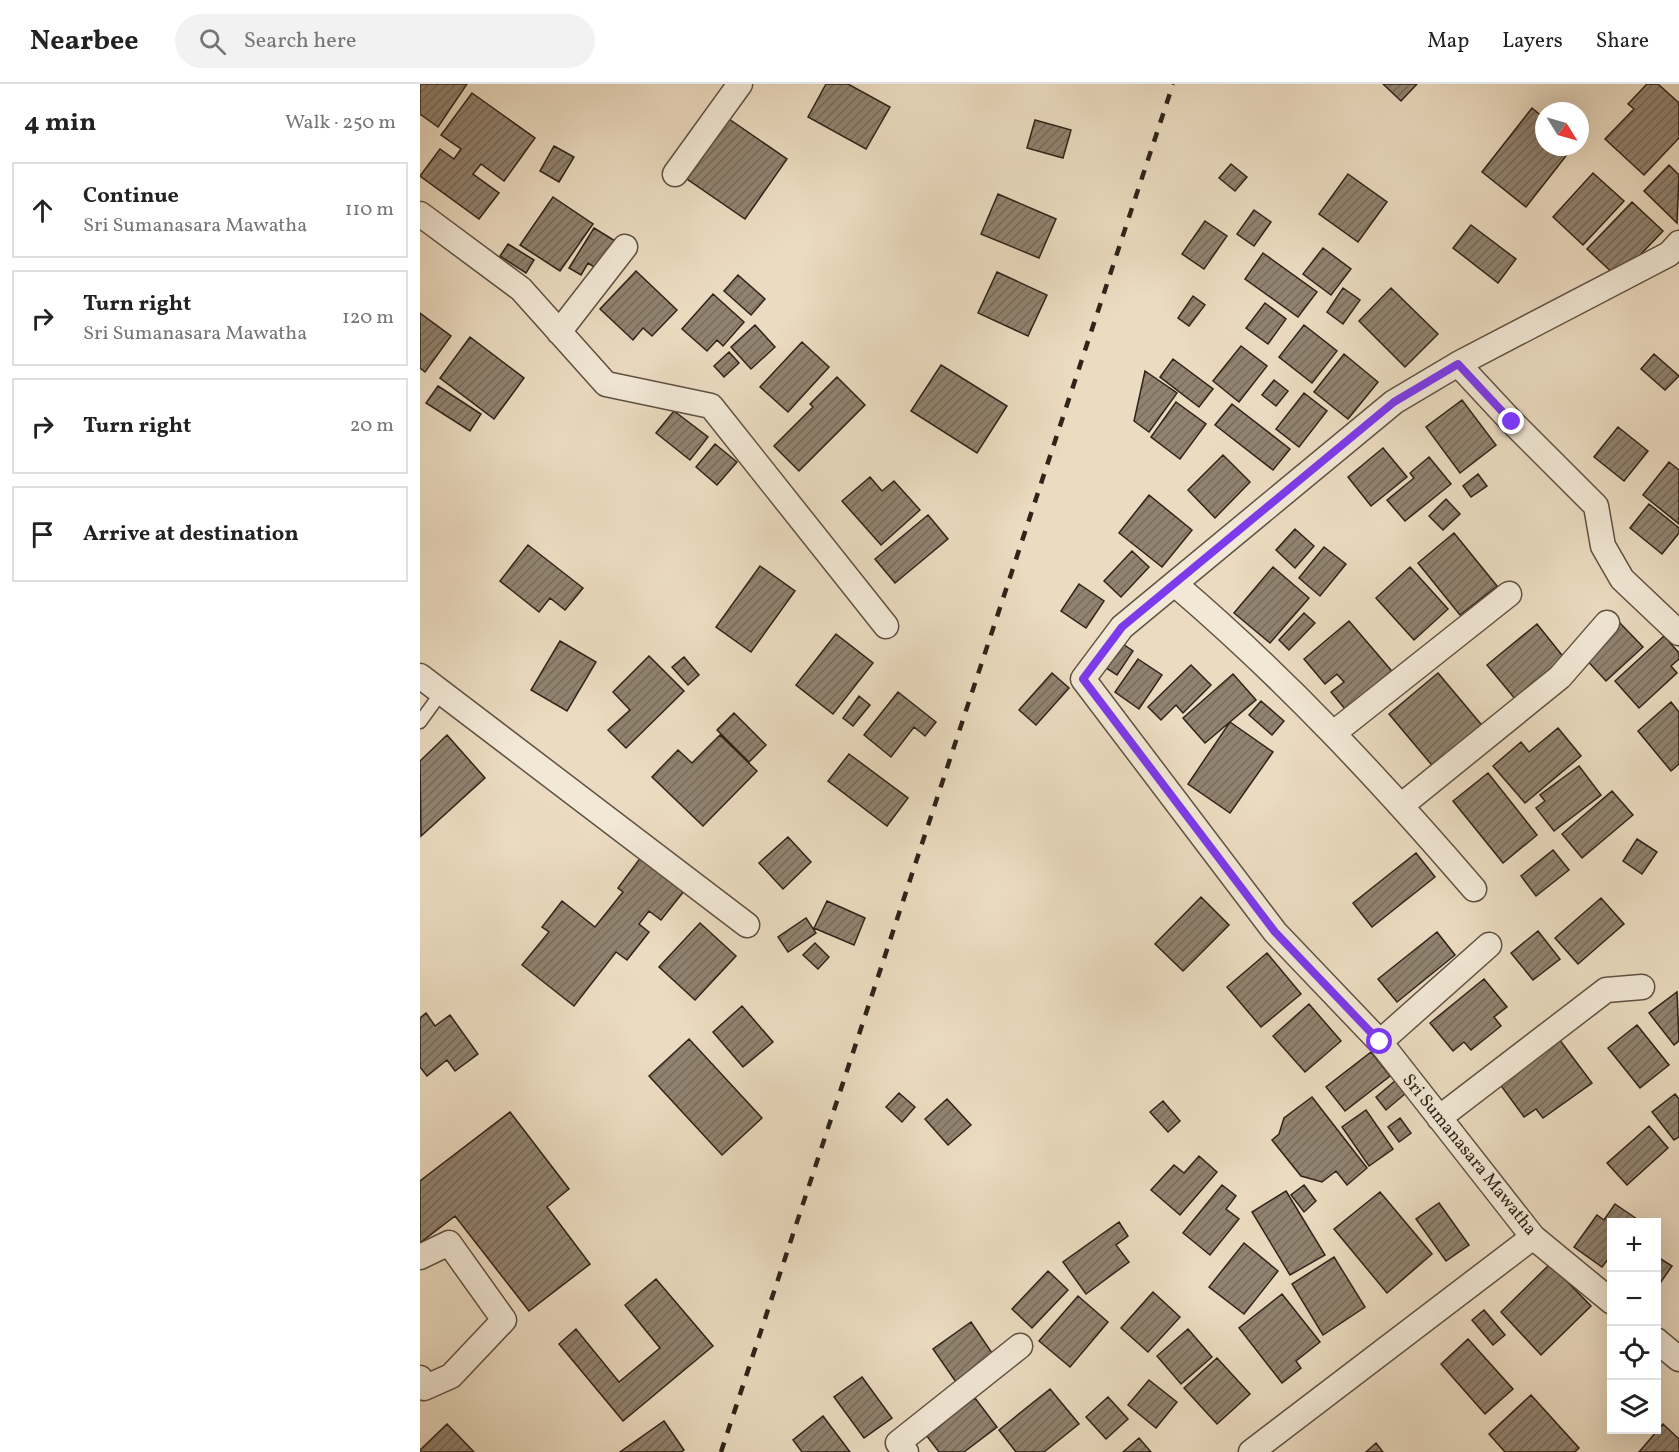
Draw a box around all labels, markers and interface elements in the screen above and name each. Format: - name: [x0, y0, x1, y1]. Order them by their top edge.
- search box: [175, 14, 595, 68]
- text: Nearbee: [30, 22, 139, 61]
- icon: search: [196, 25, 229, 58]
- text: Search here: [244, 26, 356, 57]
- text: Map: [1427, 27, 1469, 56]
- text: Layers: [1502, 27, 1563, 56]
- text: Share: [1596, 27, 1649, 56]
- north arrow: [1535, 102, 1589, 156]
- text: 4 min: [24, 105, 96, 141]
- text: Walk · 250 m: [285, 109, 396, 137]
- text: Continue: [83, 181, 179, 212]
- icon: ahead: [26, 194, 59, 227]
- text: 110 m: [345, 196, 394, 224]
- text: Sri Sumanasara Mawatha: [83, 212, 307, 240]
- text: Turn right: [83, 289, 191, 320]
- icon: right: [26, 302, 59, 335]
- text: 120 m: [342, 304, 394, 332]
- text: Sri Sumanasara Mawatha: [83, 320, 307, 348]
- route end: [1498, 408, 1524, 434]
- icon: right: [26, 410, 59, 443]
- text: Turn right: [83, 411, 191, 442]
- text: 20 m: [350, 412, 394, 440]
- icon: arrive: [26, 518, 59, 551]
- text: Arrive at destination: [83, 519, 299, 550]
- route start: [1366, 1028, 1392, 1054]
- street label: Sri Sumanasara Mawatha: [1396, 1069, 1542, 1241]
- map controls: [1607, 1218, 1661, 1434]
- button: +: [1607, 1218, 1661, 1272]
- button: −: [1607, 1272, 1661, 1326]
- button: locate: [1607, 1326, 1661, 1380]
- button: layers: [1607, 1380, 1661, 1434]

